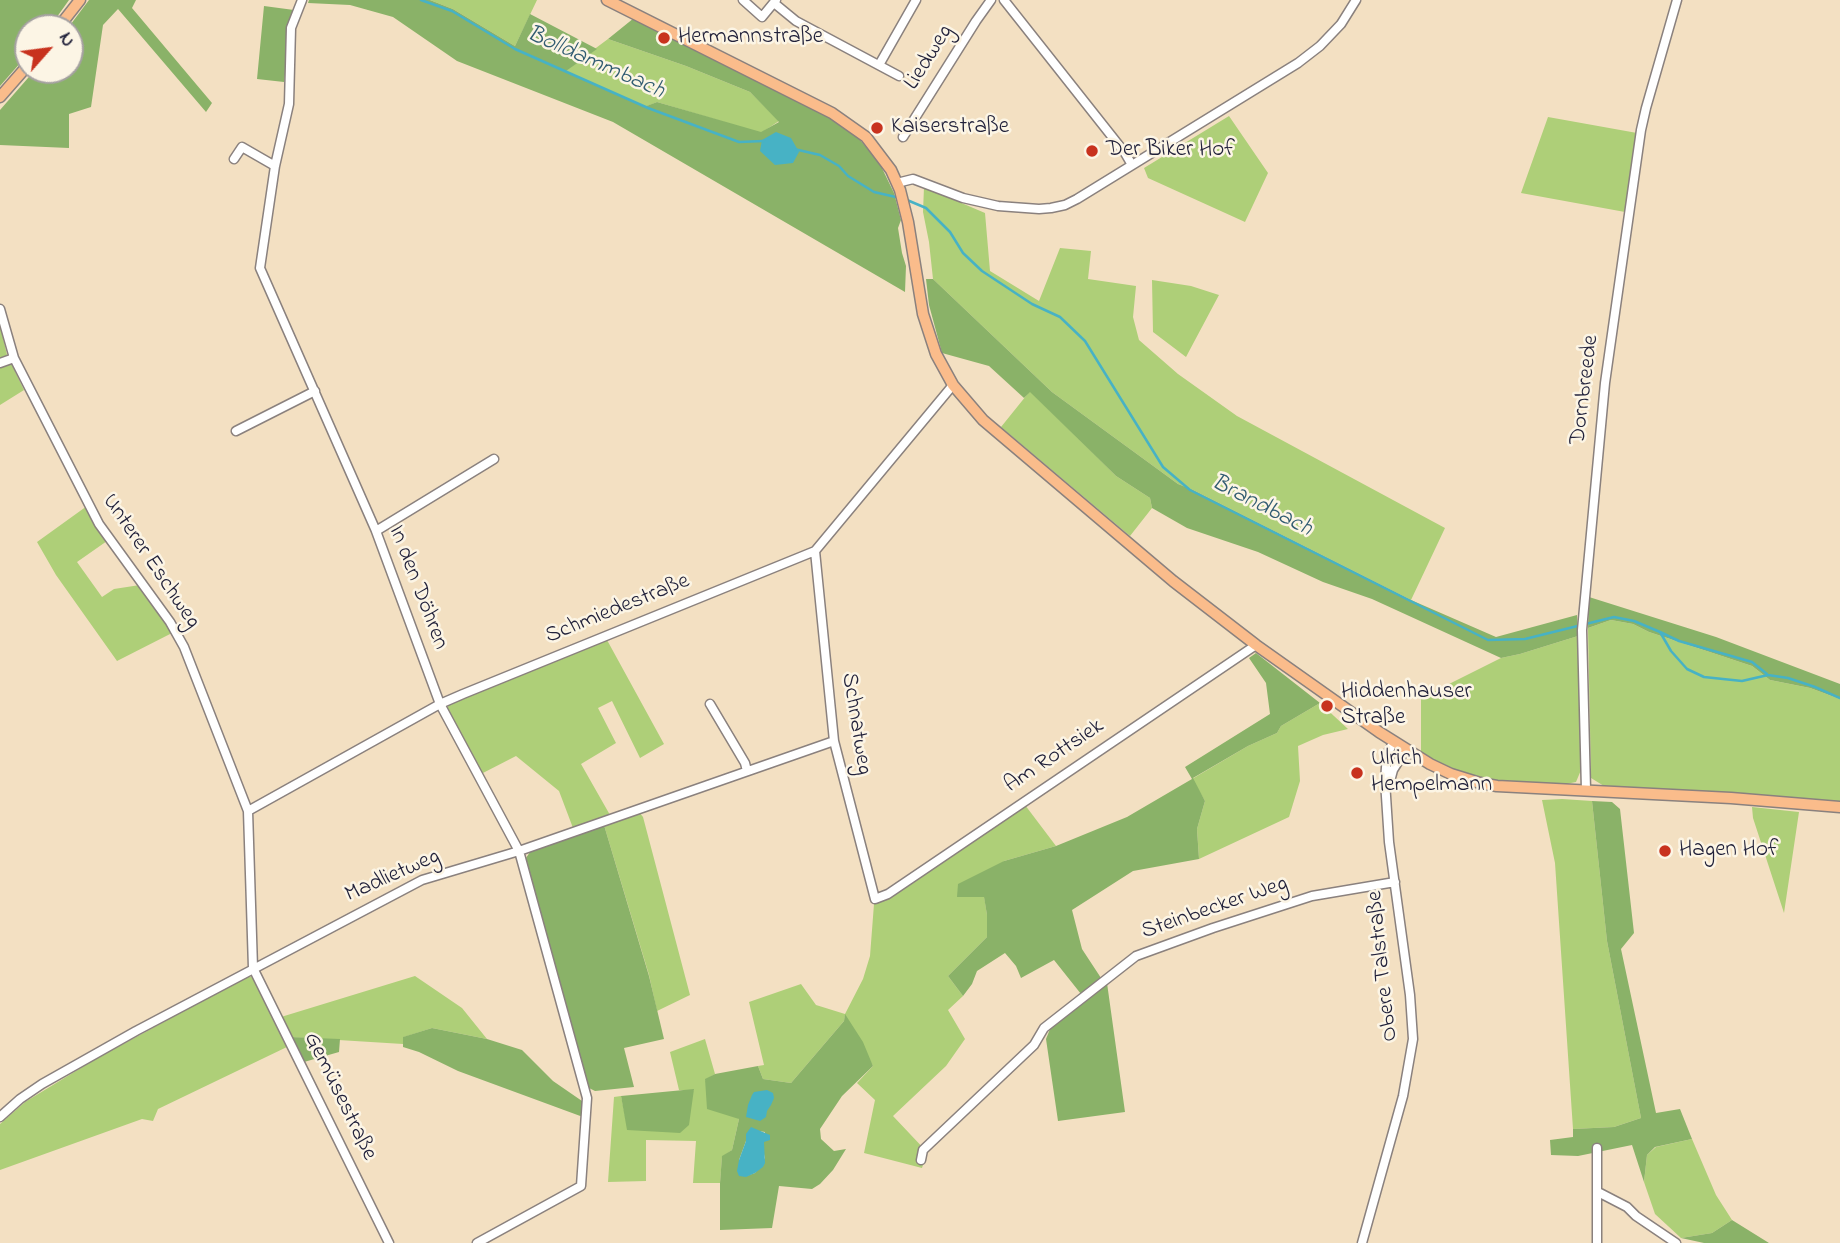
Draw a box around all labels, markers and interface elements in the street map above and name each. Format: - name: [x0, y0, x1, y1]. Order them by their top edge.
- north arrow: [14, 14, 84, 84]
- street label: Liedweg: [899, 20, 961, 96]
- water label: Bolldammbach: [522, 21, 668, 107]
- place label: Hermannstraße: [678, 24, 823, 52]
- text: N: [51, 28, 81, 52]
- marker: Hermannstraße: [656, 30, 672, 46]
- place label: Kaiserstraße: [891, 114, 1009, 142]
- marker: Kaiserstraße: [869, 120, 885, 136]
- place label: Der Biker Hof: [1106, 137, 1235, 165]
- marker: Der Biker Hof: [1084, 143, 1100, 159]
- street label: Dornbreede: [1566, 334, 1606, 446]
- water label: Brandbach: [1206, 469, 1316, 545]
- street label: Unterer Eschweg: [95, 489, 205, 635]
- street label: In den Döhren: [381, 522, 453, 654]
- street label: Schmiedestraße: [542, 569, 694, 651]
- street label: Schnatweg: [833, 671, 877, 777]
- place label: Hiddenhauser Straße: [1341, 679, 1472, 733]
- marker: Hiddenhauser Straße: [1319, 698, 1335, 714]
- street label: Am Rottsiek: [1000, 714, 1110, 800]
- place label: Ulrich Hempelmann: [1371, 746, 1492, 800]
- marker: Ulrich Hempelmann: [1349, 765, 1365, 781]
- place label: Hagen Hof: [1679, 837, 1779, 865]
- marker: Hagen Hof: [1657, 843, 1673, 859]
- street label: Madlietweg: [341, 844, 445, 910]
- street label: Steinbecker Weg: [1138, 871, 1292, 947]
- street label: Obere Talstraße: [1362, 889, 1406, 1043]
- street label: Gemüsestraße: [296, 1028, 382, 1166]

